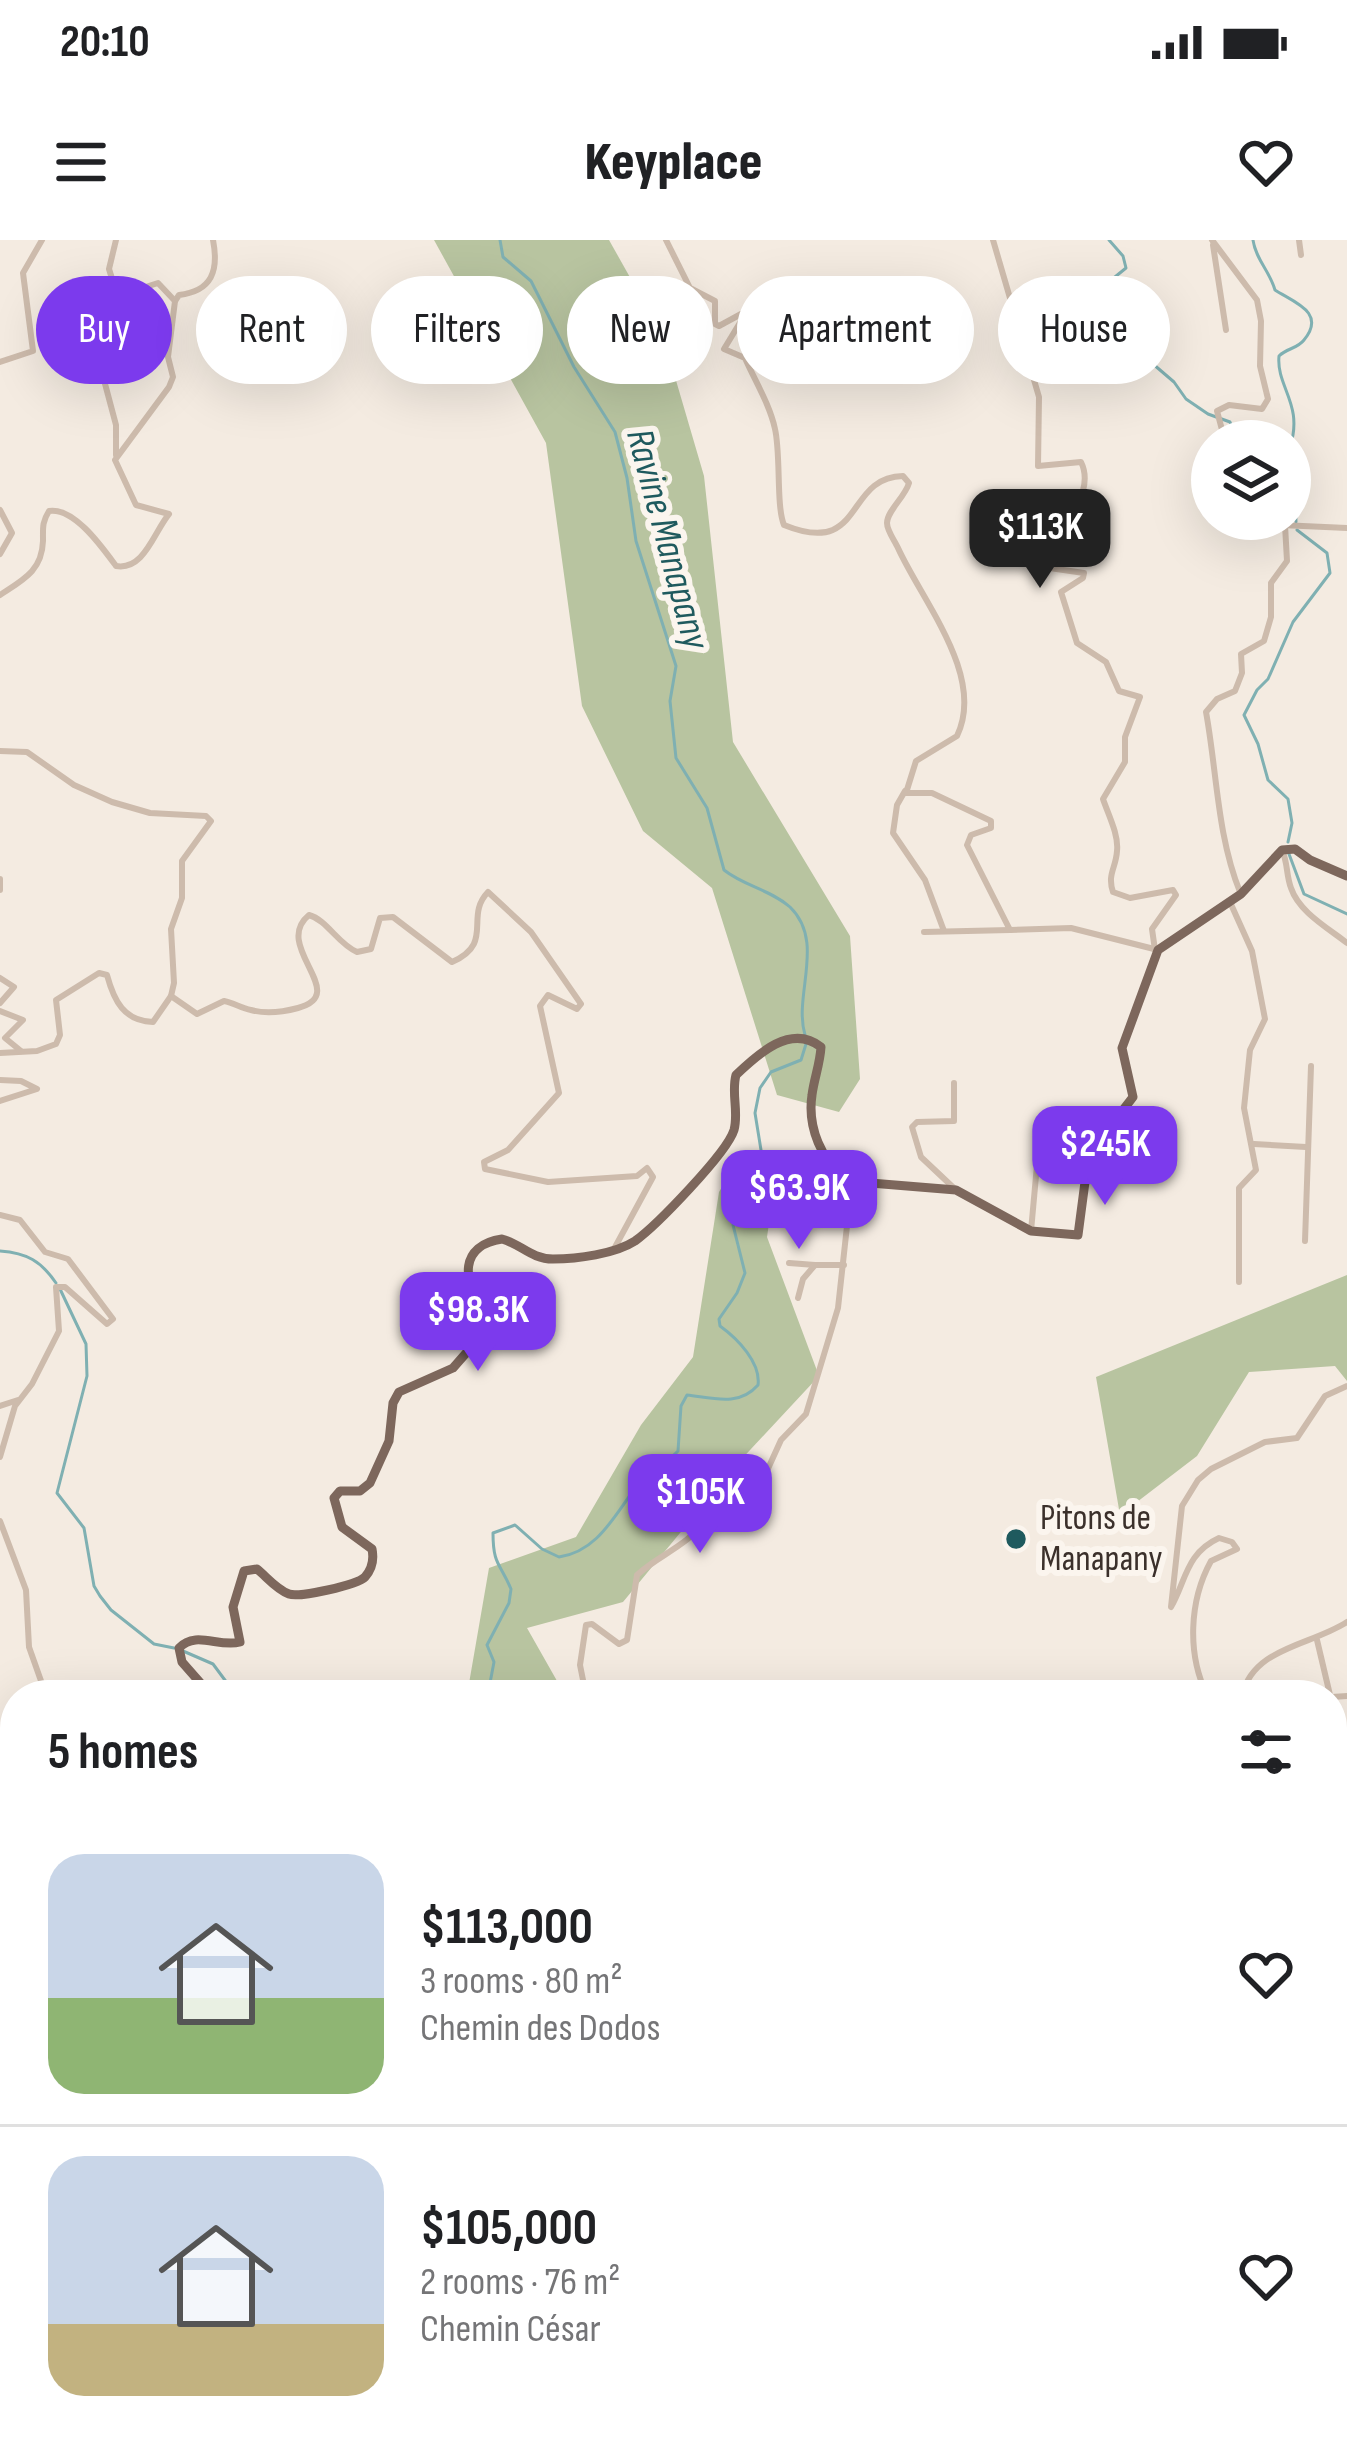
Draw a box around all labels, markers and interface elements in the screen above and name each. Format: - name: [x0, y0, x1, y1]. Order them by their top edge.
- text: 20:10: [60, 15, 150, 70]
- icon: menu: [48, 129, 114, 195]
- icon: heart: [1233, 129, 1299, 195]
- text: Keyplace: [585, 130, 762, 195]
- chip: Buy: [36, 276, 172, 384]
- chip: Rent: [196, 276, 347, 384]
- chip: Filters: [371, 276, 543, 384]
- chip: New: [567, 276, 713, 384]
- chip: Apartment: [737, 276, 974, 384]
- chip: House: [998, 276, 1170, 384]
- map controls: [1191, 420, 1311, 540]
- button: layers: [1191, 420, 1311, 540]
- water label: Ravine Manapany: [615, 424, 719, 655]
- pin: $113K: [956, 489, 1124, 591]
- text: $113K: [996, 504, 1084, 551]
- pin: $245K: [1021, 1106, 1189, 1208]
- text: $245K: [1059, 1121, 1151, 1168]
- pin: $63.9K: [701, 1150, 897, 1252]
- text: $63.9K: [748, 1165, 850, 1212]
- pin: $98.3K: [380, 1272, 576, 1374]
- text: $98.3K: [427, 1287, 529, 1334]
- pin: $105K: [616, 1454, 784, 1556]
- text: $105K: [655, 1469, 745, 1516]
- place label: Pitons de Manapany: [1040, 1497, 1163, 1581]
- marker: Pitons de Manapany: [1003, 1526, 1029, 1552]
- icon: filters: [1233, 1719, 1299, 1785]
- text: 5 homes: [48, 1722, 198, 1783]
- text: $113,000: [420, 1897, 593, 1958]
- icon: home: [144, 1902, 288, 2046]
- icon: heart: [1233, 1941, 1299, 2007]
- text: 3 rooms · 80 m²: [420, 1958, 623, 2005]
- text: Chemin des Dodos: [420, 2005, 660, 2052]
- text: $105,000: [420, 2198, 597, 2259]
- icon: home: [144, 2204, 288, 2348]
- icon: heart: [1233, 2243, 1299, 2309]
- text: 2 rooms · 76 m²: [420, 2259, 620, 2306]
- text: Chemin César: [420, 2306, 601, 2353]

